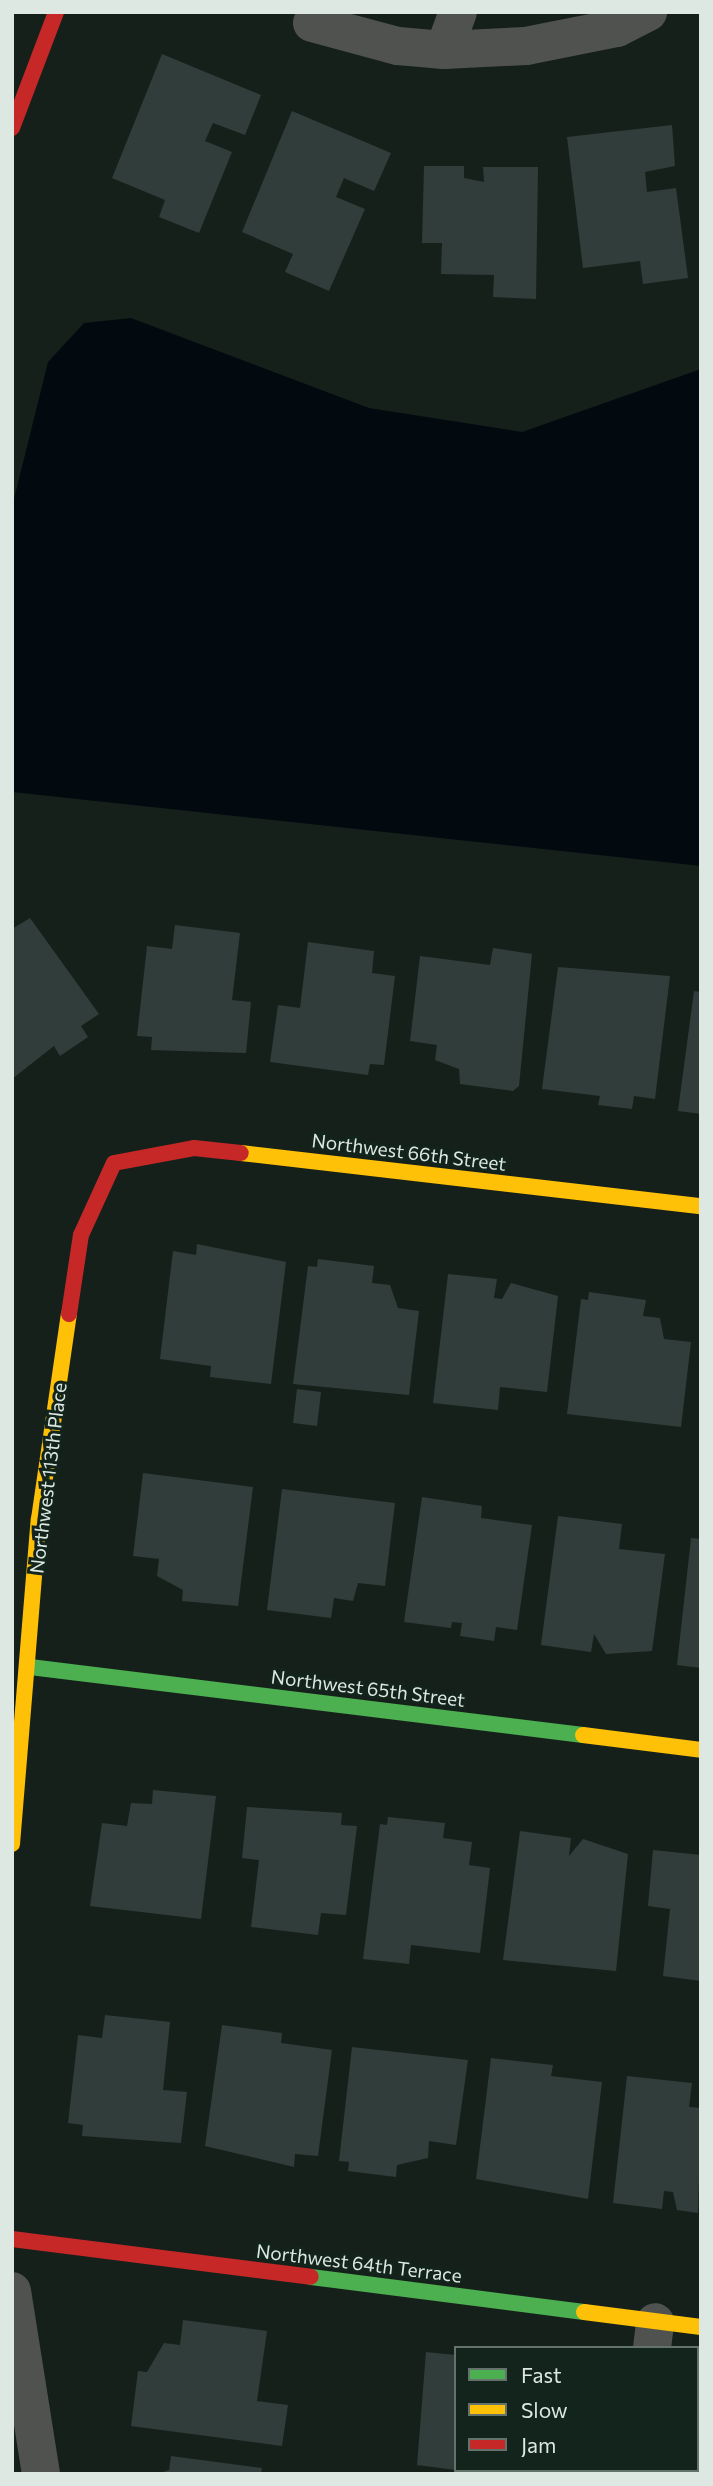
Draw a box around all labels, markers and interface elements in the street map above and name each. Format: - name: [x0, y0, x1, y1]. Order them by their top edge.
- street label: Northwest 66th Street: [310, 1129, 508, 1175]
- street label: Northwest 113th Place: [25, 1381, 71, 1575]
- street label: Northwest 65th Street: [270, 1665, 466, 1711]
- street label: Northwest 64th Terrace: [255, 2239, 463, 2287]
- legend: [454, 2346, 699, 2472]
- text: Fast: [521, 2362, 562, 2387]
- text: Slow: [521, 2397, 568, 2422]
- text: Jam: [521, 2432, 556, 2457]

